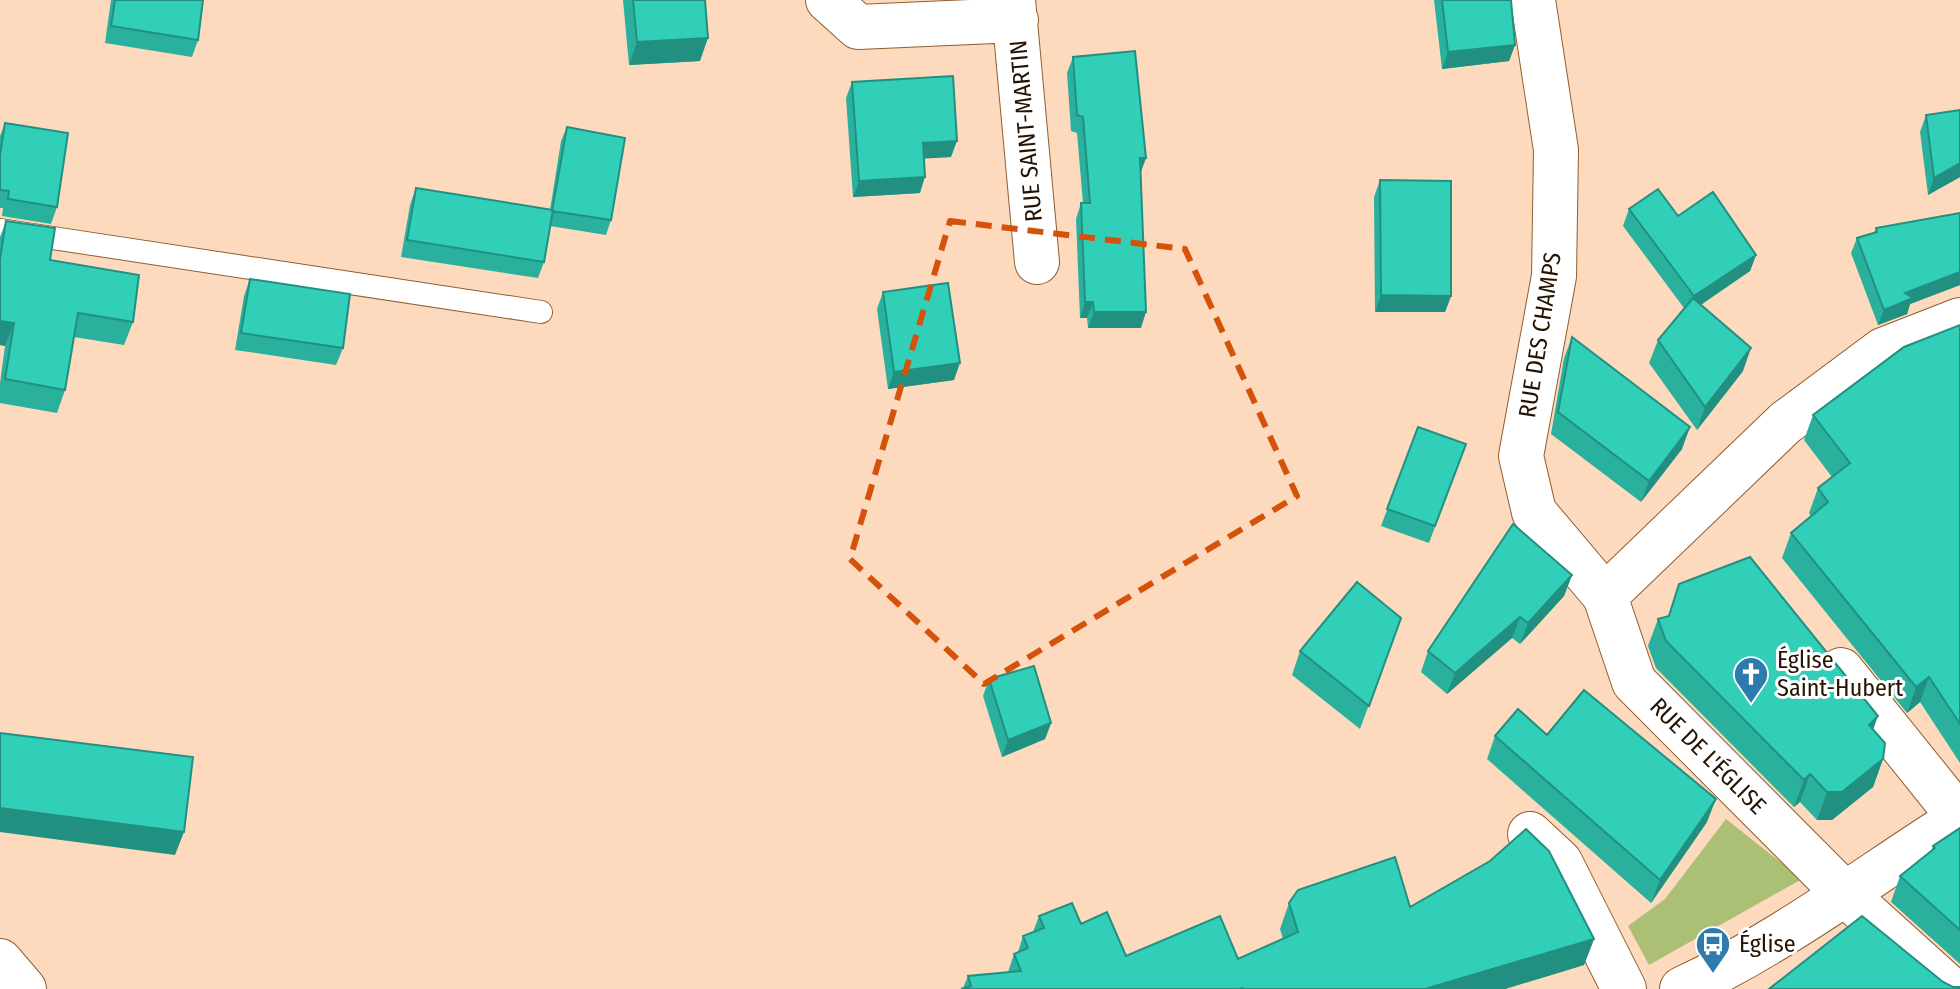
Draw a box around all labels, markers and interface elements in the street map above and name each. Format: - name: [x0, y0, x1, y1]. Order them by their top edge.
- street label: RUE SAINT-MARTIN: [1004, 39, 1048, 223]
- street label: RUE DES CHAMPS: [1513, 250, 1567, 420]
- place label: Église Saint-Hubert: [1777, 645, 1903, 702]
- church icon: Église Saint-Hubert: [1732, 655, 1770, 705]
- street label: RUE DE L'ÉGLISE: [1644, 691, 1773, 820]
- bus stop icon: Église: [1694, 925, 1732, 975]
- place label: Église: [1739, 929, 1796, 958]

